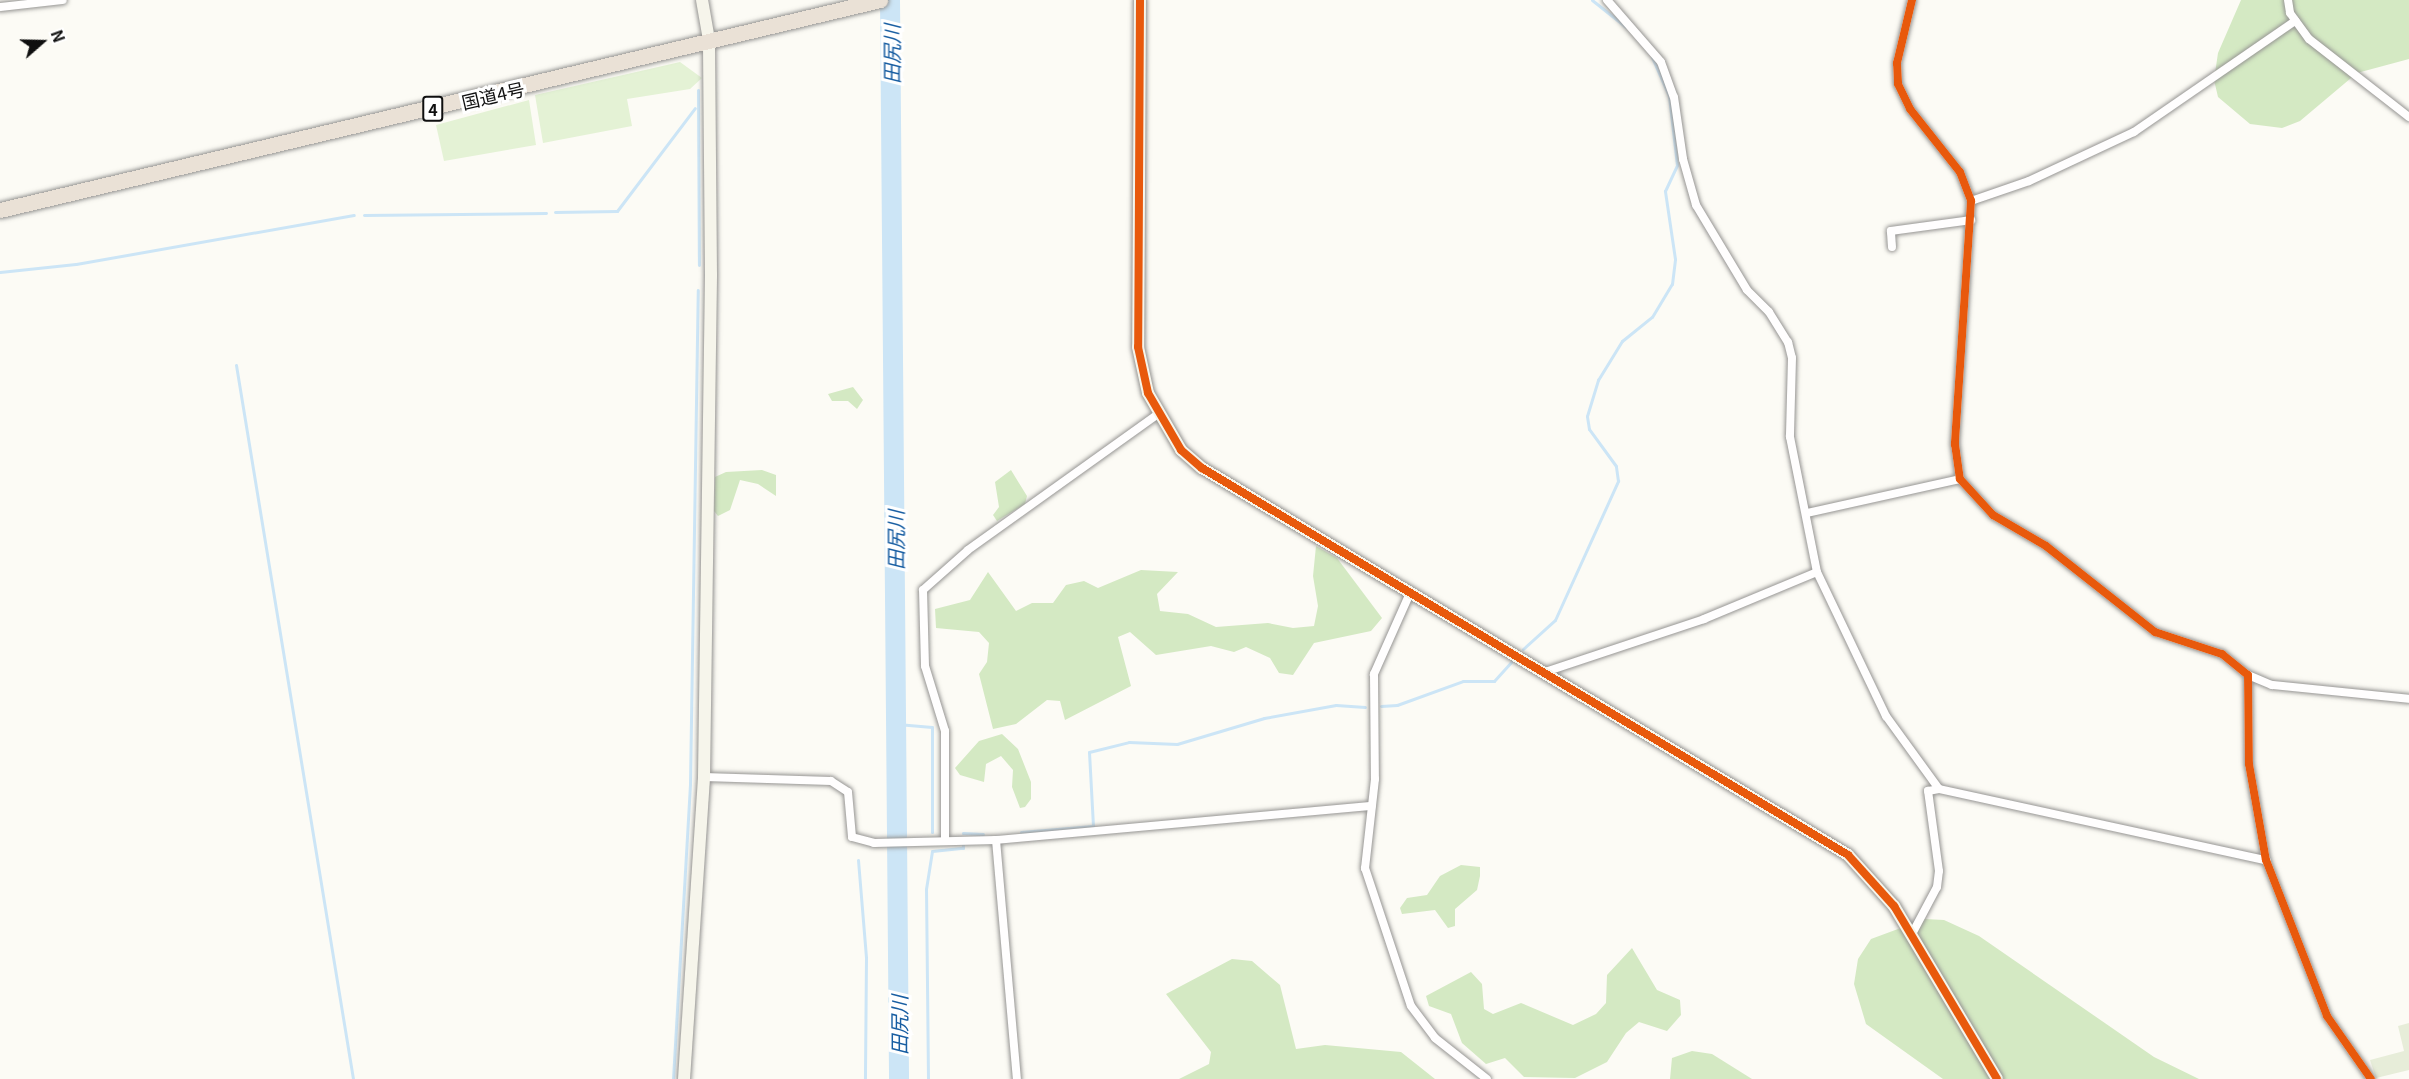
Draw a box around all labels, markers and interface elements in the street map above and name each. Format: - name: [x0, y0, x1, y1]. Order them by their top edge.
- north arrow: [12, 12, 72, 72]
- water label: 田尻川: [879, 24, 903, 84]
- text: N: [46, 26, 72, 46]
- street label: 国道4号: [459, 77, 527, 113]
- road number: 4: [421, 96, 445, 122]
- water label: 田尻川: [883, 510, 907, 570]
- water label: 田尻川: [886, 995, 910, 1055]

